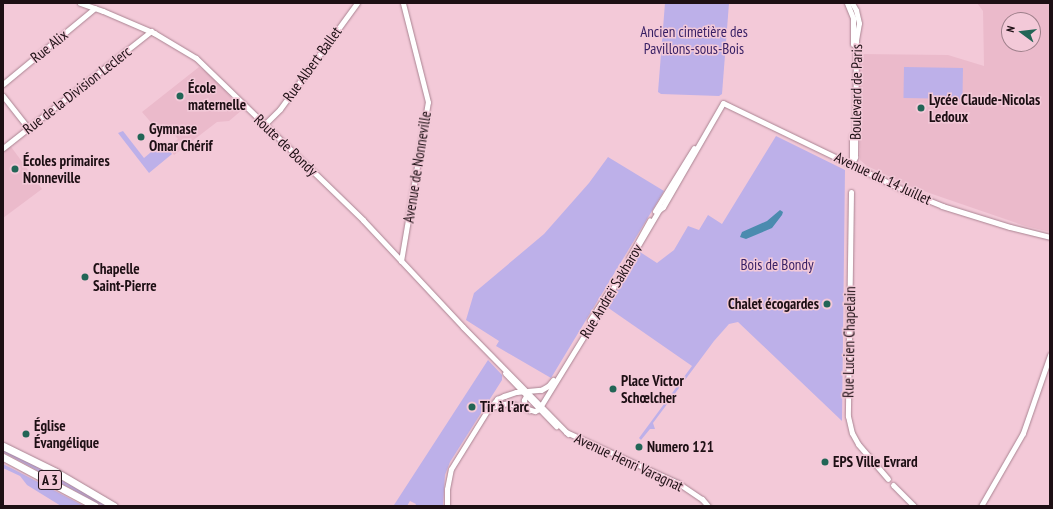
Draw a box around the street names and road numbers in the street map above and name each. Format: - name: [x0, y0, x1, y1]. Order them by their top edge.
- street label: Rue Albert Ballet: [279, 23, 345, 105]
- street label: Rue Alix: [27, 25, 71, 67]
- street label: Rue de la Division Leclerc: [19, 42, 135, 138]
- street label: Boulevard de Paris: [846, 44, 866, 140]
- street label: Route de Bondy: [251, 110, 321, 180]
- street label: Avenue de Nonneville: [399, 110, 435, 224]
- street label: Avenue du 14 Juillet: [832, 148, 934, 208]
- street label: Rue Andreï Sakharov: [576, 240, 646, 342]
- street label: Rue Lucien Chapelain: [839, 286, 859, 398]
- street label: Avenue Henri Varagnat: [572, 429, 686, 495]
- road number: A 3: [37, 468, 63, 492]

